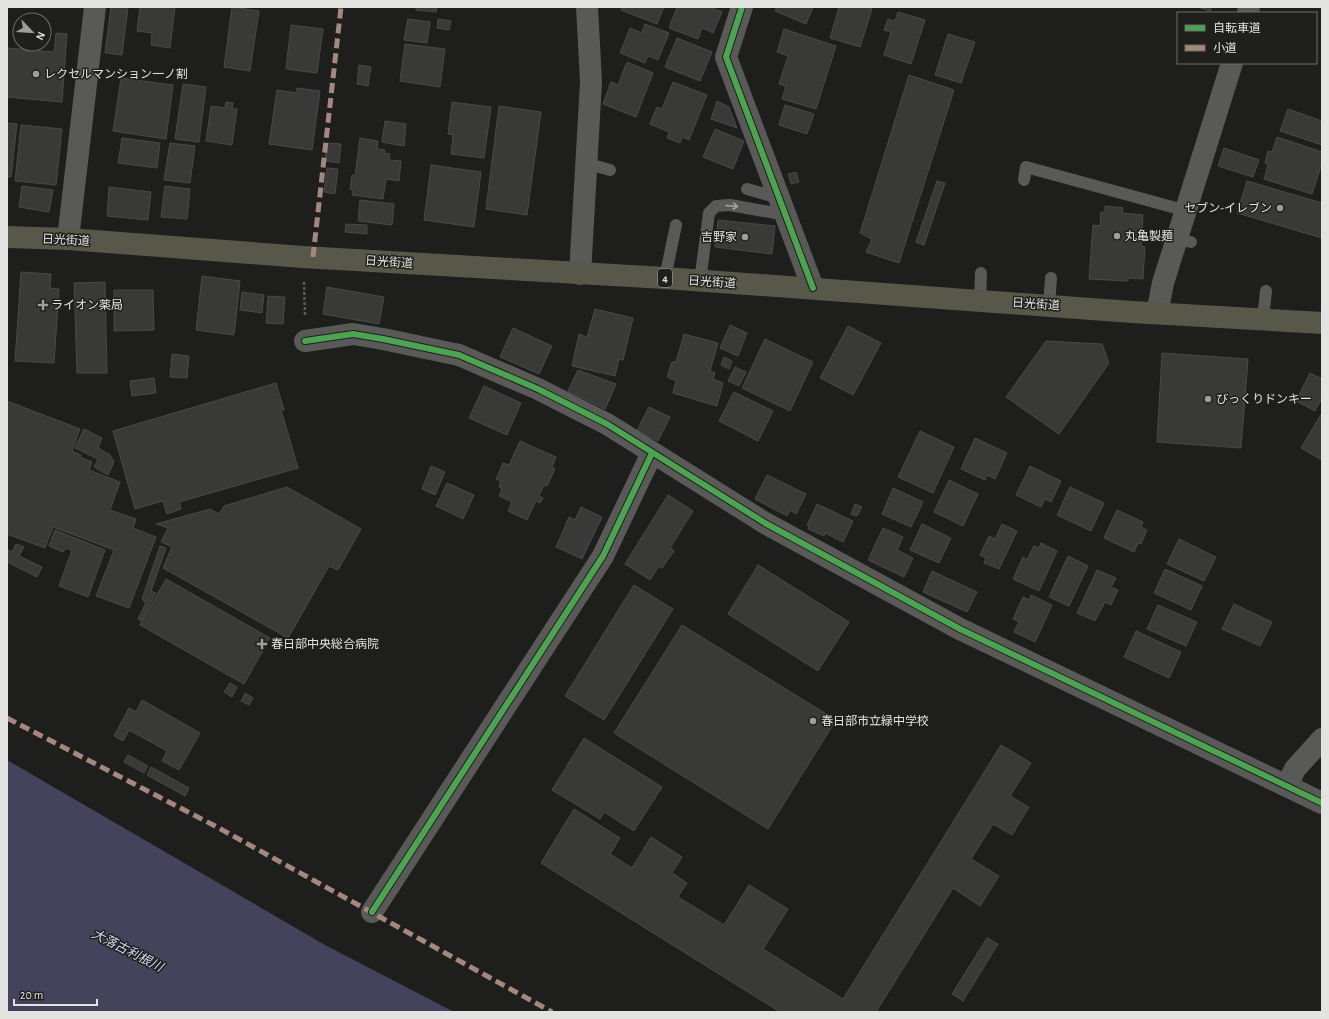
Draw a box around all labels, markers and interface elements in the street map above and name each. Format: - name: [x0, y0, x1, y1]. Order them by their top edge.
- north arrow: [12, 12, 52, 52]
- legend: [1177, 12, 1317, 64]
- text: 自転車道: [1213, 21, 1261, 34]
- text: N: [34, 30, 47, 42]
- text: 小道: [1213, 41, 1237, 54]
- place label: レクセルマンション一ノ割: [44, 68, 188, 80]
- marker: レクセルマンション一ノ割: [31, 69, 41, 79]
- place label: セブン-イレブン: [1184, 201, 1272, 214]
- one-way arrow: [726, 202, 739, 209]
- marker: セブン-イレブン: [1275, 203, 1285, 213]
- place label: 丸亀製麺: [1125, 229, 1173, 242]
- place label: 吉野家: [701, 230, 737, 243]
- marker: 丸亀製麺: [1112, 231, 1122, 241]
- street label: 日光街道: [42, 232, 90, 247]
- marker: 吉野家: [740, 232, 750, 242]
- street label: 日光街道: [365, 253, 413, 270]
- road number: 4: [658, 269, 672, 287]
- street label: 日光街道: [688, 273, 736, 290]
- street label: 日光街道: [1012, 295, 1060, 312]
- place label: ライオン薬局: [51, 299, 123, 311]
- marker: ライオン薬局: [38, 300, 48, 310]
- place label: びっくりドンキー: [1216, 392, 1312, 405]
- marker: びっくりドンキー: [1203, 394, 1213, 404]
- place label: 春日部中央総合病院: [271, 637, 379, 650]
- marker: 春日部中央総合病院: [256, 638, 268, 650]
- place label: 春日部市立緑中学校: [821, 714, 929, 727]
- marker: 春日部市立緑中学校: [808, 716, 818, 726]
- water label: 大落古利根川: [89, 927, 167, 975]
- scale bar: [14, 981, 97, 1007]
- text: 20 m: [20, 989, 43, 1001]

